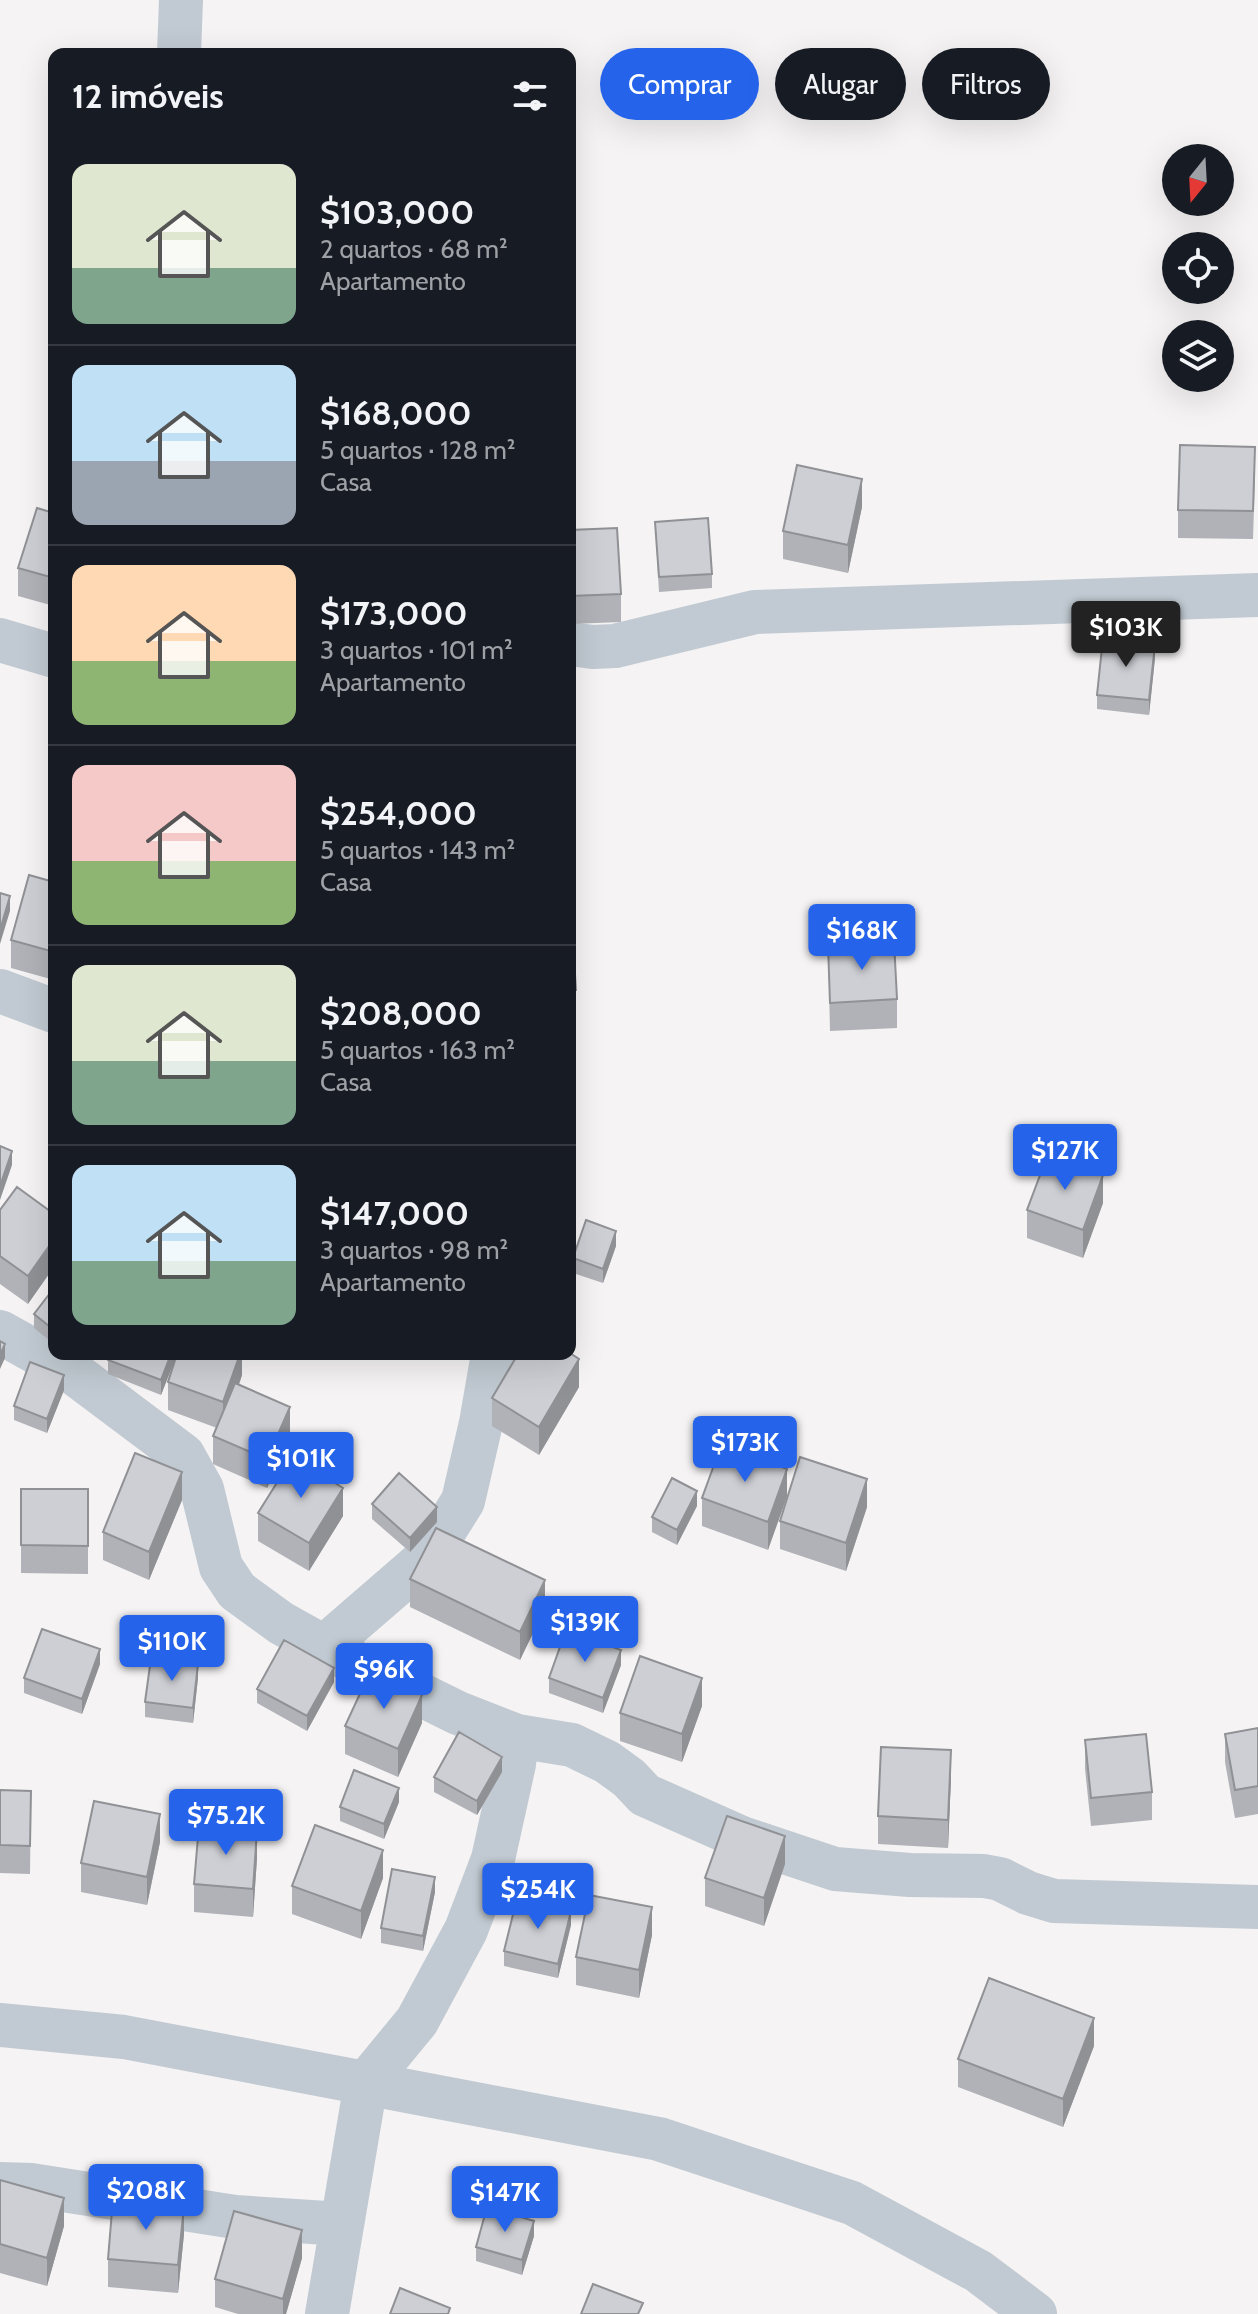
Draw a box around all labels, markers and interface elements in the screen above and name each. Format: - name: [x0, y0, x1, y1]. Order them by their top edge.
- chip: Comprar: [600, 48, 759, 120]
- chip: Alugar: [775, 48, 906, 120]
- chip: Filtros: [922, 48, 1050, 120]
- icon: filters: [508, 74, 552, 118]
- text: 12 imóveis: [72, 75, 224, 117]
- north arrow: [1162, 144, 1234, 216]
- map controls: [1162, 144, 1234, 392]
- text: $103,000: [320, 191, 474, 233]
- icon: home: [136, 196, 232, 292]
- button: locate: [1162, 232, 1234, 304]
- text: 2 quartos · 68 m²: [320, 233, 508, 265]
- text: Apartamento: [320, 265, 466, 297]
- button: layers: [1162, 320, 1234, 392]
- text: $168,000: [320, 392, 472, 434]
- icon: home: [136, 397, 232, 493]
- text: 5 quartos · 128 m²: [320, 434, 515, 466]
- text: Casa: [320, 466, 372, 498]
- text: $173,000: [320, 592, 468, 634]
- icon: home: [136, 597, 232, 693]
- pin: $103K: [1070, 601, 1182, 669]
- text: $103K: [1089, 611, 1163, 643]
- text: 3 quartos · 101 m²: [320, 634, 513, 666]
- text: Apartamento: [320, 666, 466, 698]
- text: $254,000: [320, 792, 477, 834]
- icon: home: [136, 797, 232, 893]
- text: 5 quartos · 143 m²: [320, 834, 515, 866]
- text: Casa: [320, 866, 372, 898]
- pin: $168K: [806, 904, 918, 972]
- text: $168K: [826, 914, 898, 946]
- text: $208,000: [320, 992, 482, 1034]
- icon: home: [136, 997, 232, 1093]
- text: 5 quartos · 163 m²: [320, 1034, 515, 1066]
- text: Casa: [320, 1066, 372, 1098]
- pin: $127K: [1009, 1124, 1121, 1192]
- text: $127K: [1031, 1134, 1099, 1166]
- text: $147,000: [320, 1192, 469, 1234]
- icon: home: [136, 1197, 232, 1293]
- text: 3 quartos · 98 m²: [320, 1234, 508, 1266]
- text: Apartamento: [320, 1266, 466, 1298]
- pin: $173K: [689, 1416, 801, 1484]
- text: $173K: [711, 1426, 779, 1458]
- pin: $101K: [245, 1432, 357, 1500]
- text: $101K: [267, 1442, 335, 1474]
- pin: $139K: [529, 1596, 641, 1664]
- text: $139K: [550, 1606, 620, 1638]
- pin: $110K: [116, 1615, 228, 1683]
- text: $110K: [138, 1625, 206, 1657]
- pin: $96K: [337, 1643, 431, 1711]
- text: $96K: [354, 1653, 414, 1685]
- pin: $75.2K: [161, 1789, 291, 1857]
- text: $75.2K: [187, 1799, 265, 1831]
- pin: $254K: [482, 1863, 594, 1931]
- text: $254K: [500, 1873, 576, 1905]
- pin: $208K: [90, 2164, 202, 2232]
- pin: $147K: [449, 2166, 561, 2234]
- text: $208K: [106, 2174, 186, 2206]
- text: $147K: [470, 2176, 540, 2208]

